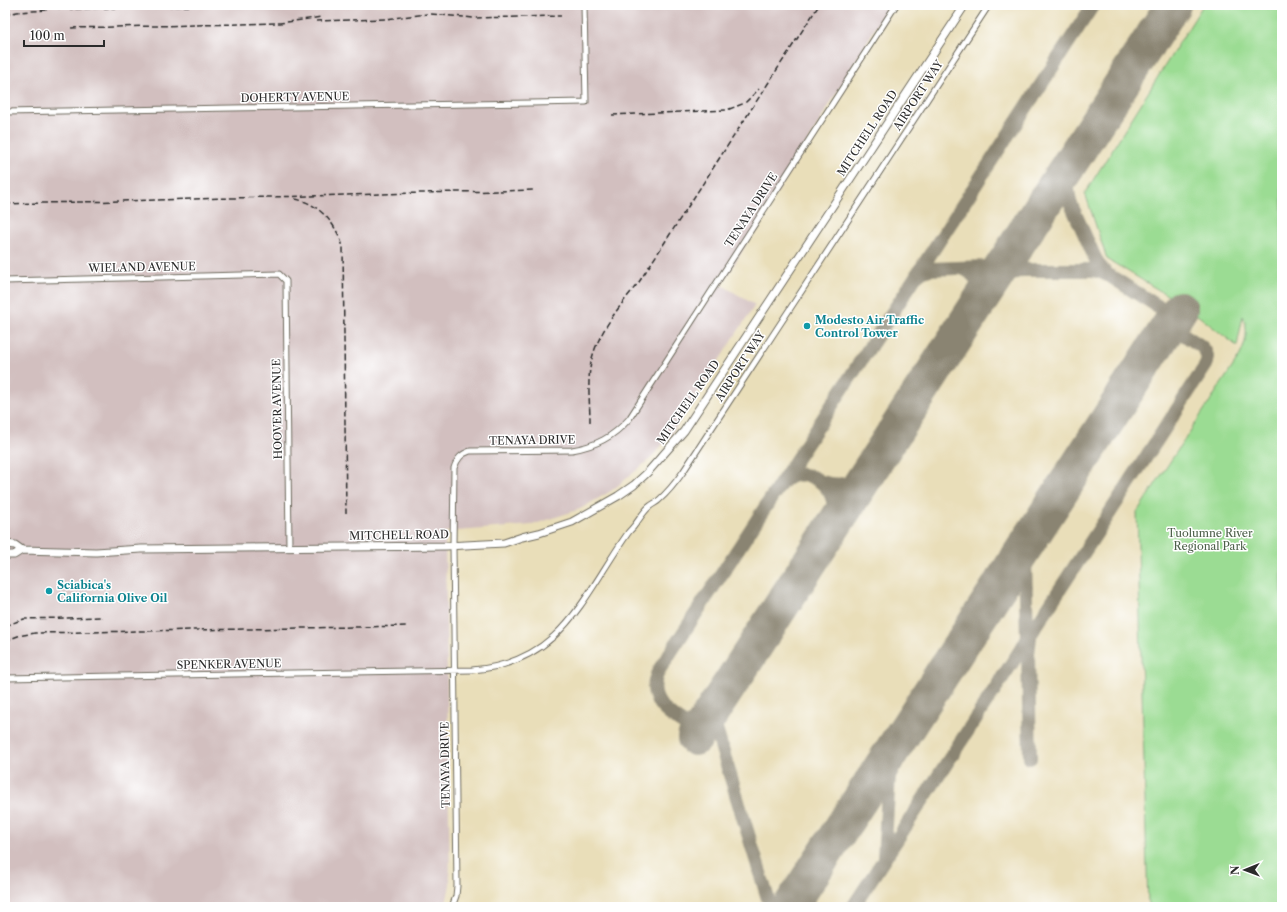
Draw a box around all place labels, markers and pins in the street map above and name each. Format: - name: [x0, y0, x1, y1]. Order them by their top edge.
- place label: Modesto Air Traffic Control Tower: [815, 313, 924, 340]
- marker: Modesto Air Traffic Control Tower: [802, 321, 812, 331]
- place label: Sciabica's California Olive Oil: [57, 578, 168, 605]
- marker: Sciabica's California Olive Oil: [44, 586, 54, 596]

